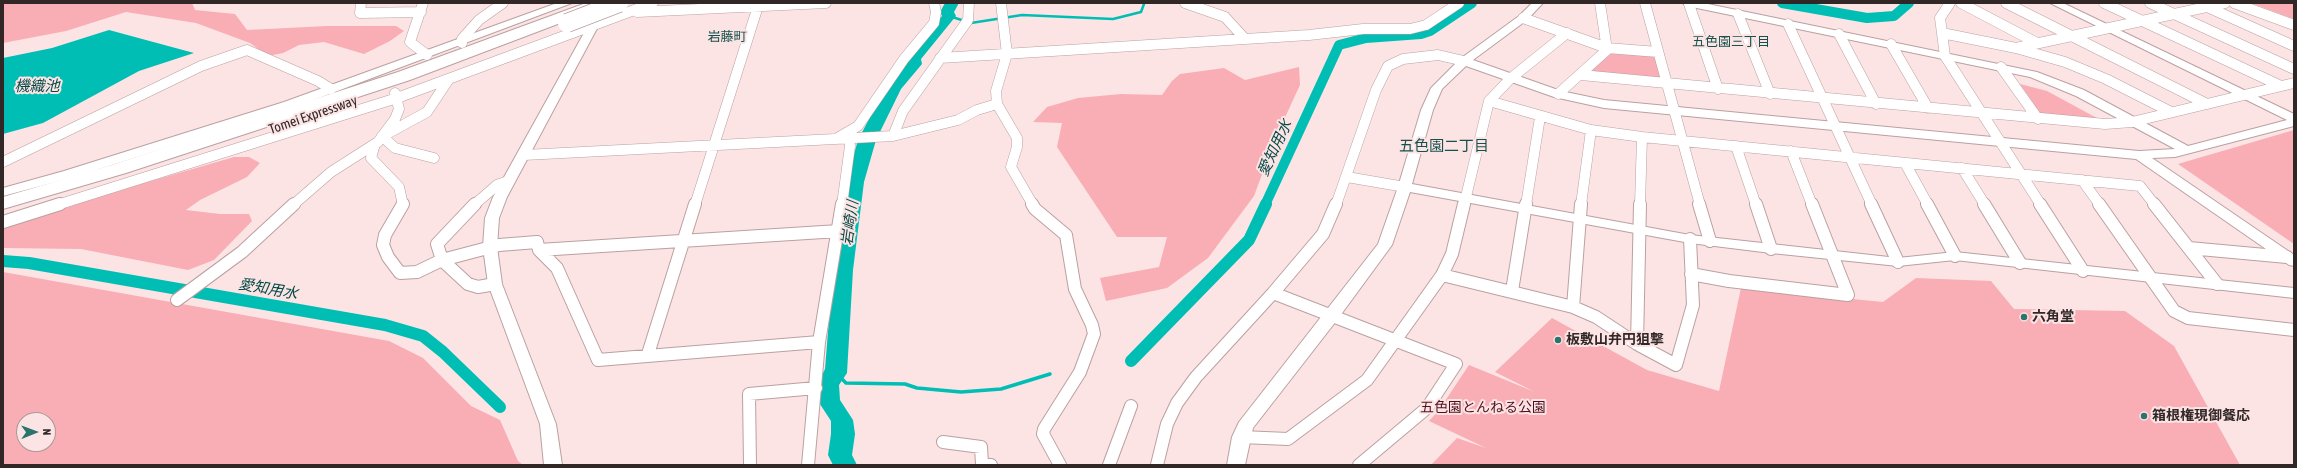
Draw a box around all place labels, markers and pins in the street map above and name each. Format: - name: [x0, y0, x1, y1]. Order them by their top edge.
- place label: 六角堂: [2032, 309, 2074, 325]
- marker: 六角堂: [2019, 312, 2029, 322]
- place label: 板敷山弁円狙撃: [1566, 332, 1664, 348]
- marker: 板敷山弁円狙撃: [1553, 335, 1563, 345]
- place label: 箱根権現御餐応: [2152, 408, 2250, 424]
- marker: 箱根権現御餐応: [2139, 411, 2149, 421]

